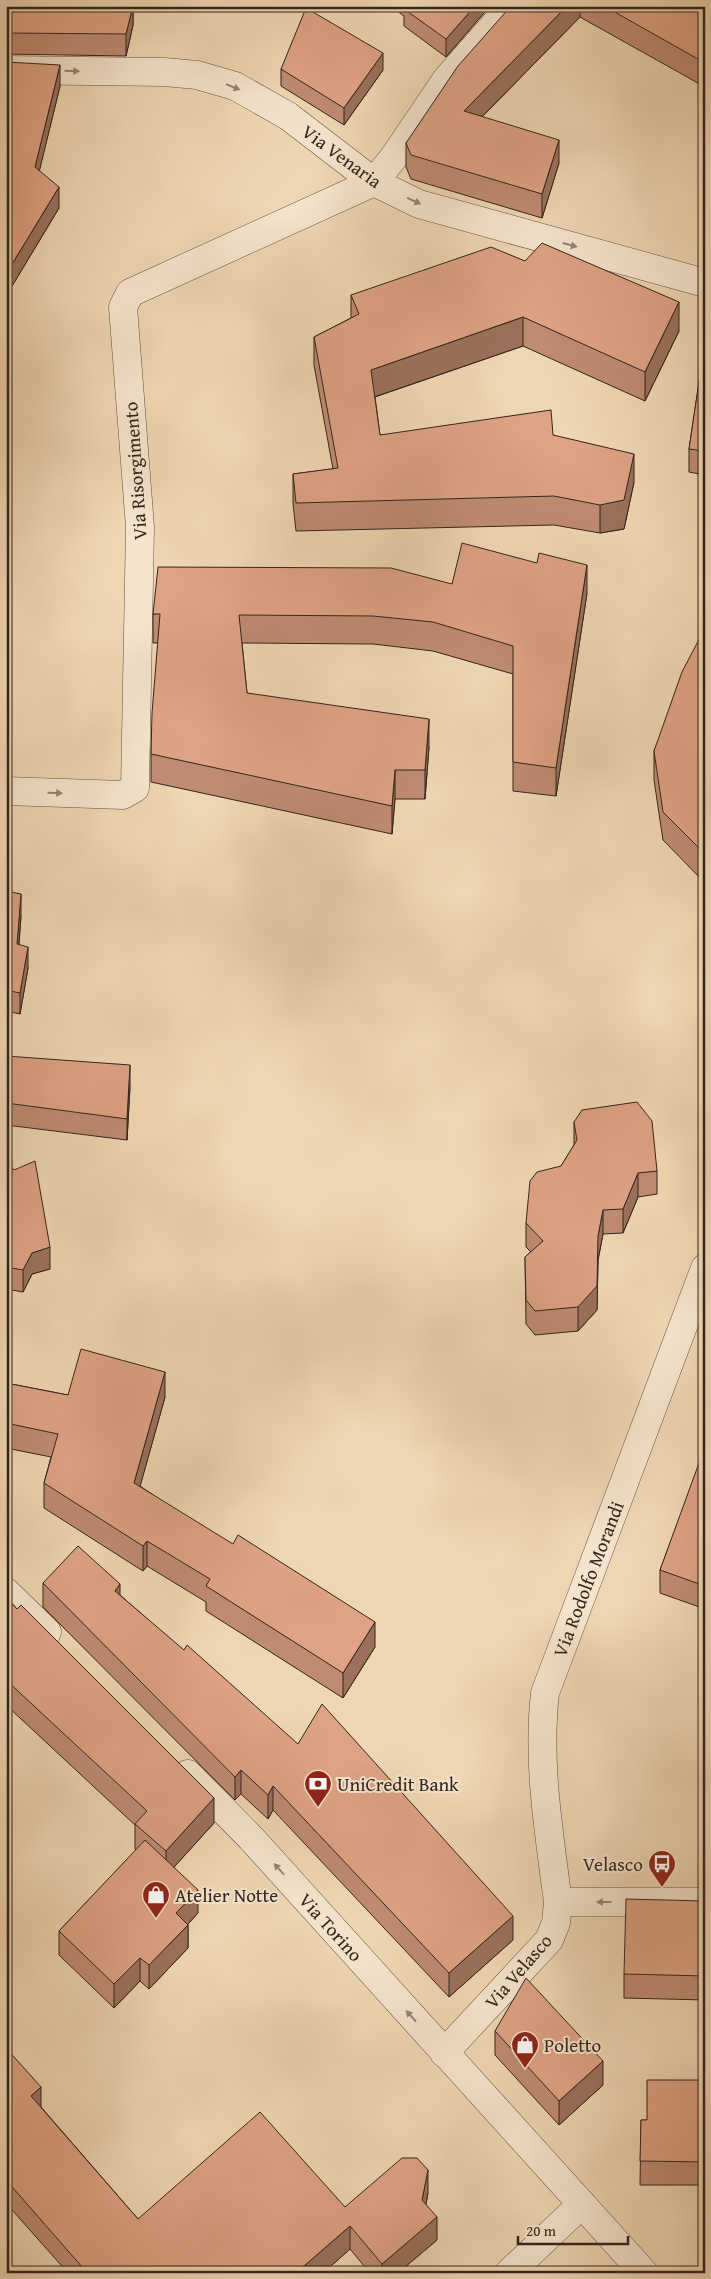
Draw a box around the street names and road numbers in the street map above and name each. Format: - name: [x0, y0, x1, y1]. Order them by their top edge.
- street label: Via Venaria: [296, 117, 388, 195]
- street label: Via Risorgimento: [116, 401, 154, 541]
- street label: Via Rodolfo Morandi: [545, 1497, 631, 1661]
- street label: Via Torino: [292, 1886, 370, 1968]
- street label: Via Velasco: [478, 1927, 558, 2015]

